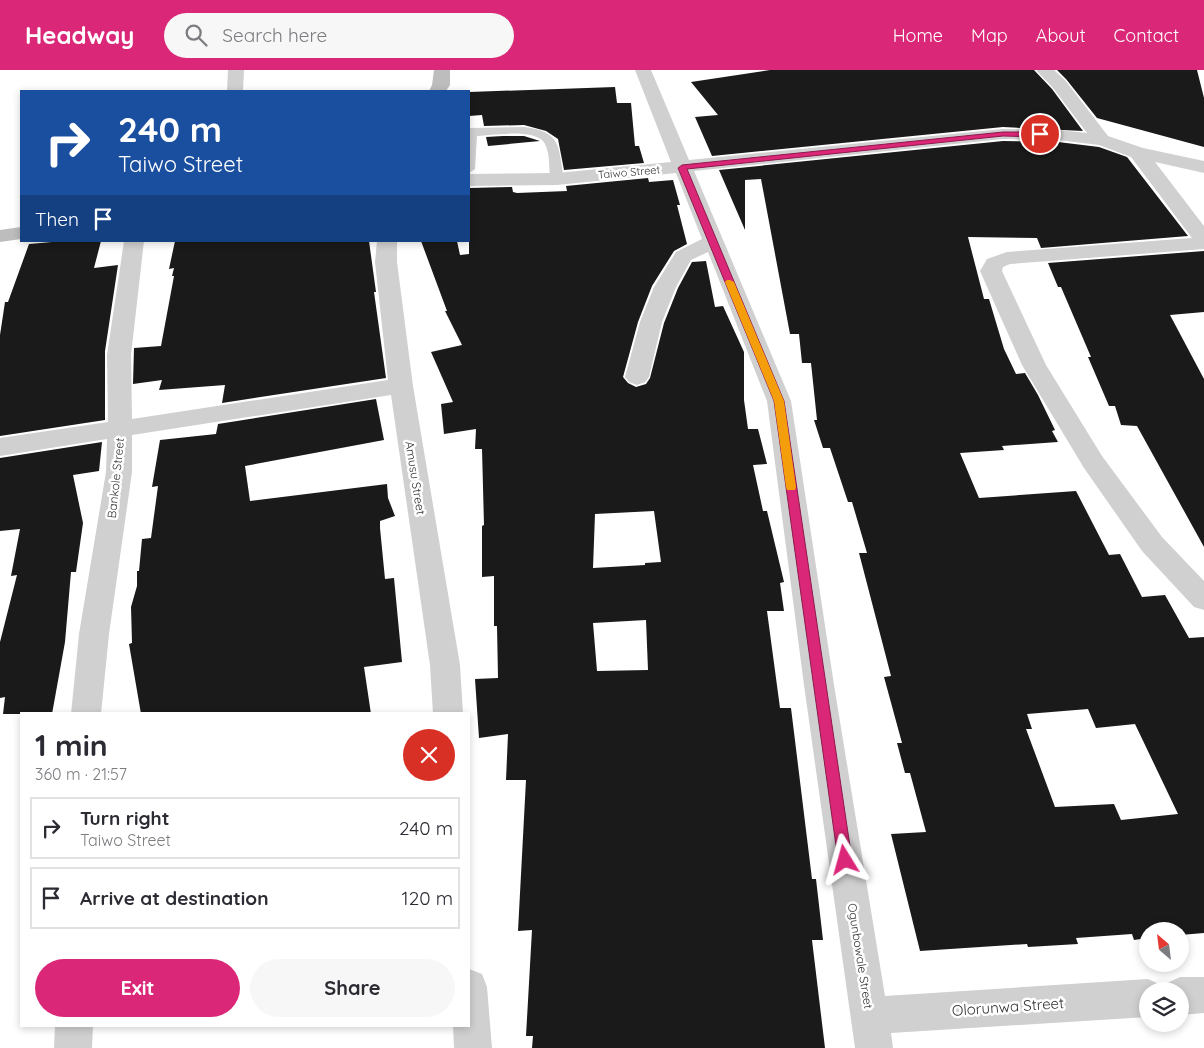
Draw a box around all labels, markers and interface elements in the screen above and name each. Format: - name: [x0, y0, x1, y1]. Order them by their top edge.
- search box: [164, 13, 514, 58]
- text: Headway: [25, 20, 134, 50]
- icon: search: [182, 21, 210, 49]
- text: Search here: [222, 23, 327, 47]
- text: Home: [893, 24, 943, 47]
- text: Map: [971, 24, 1008, 47]
- text: About: [1036, 24, 1086, 47]
- text: Contact: [1114, 24, 1179, 47]
- text: 240 m: [118, 107, 222, 151]
- icon: right: [35, 110, 100, 175]
- pin: [1019, 113, 1061, 155]
- icon: arrive: [1026, 120, 1054, 148]
- text: Taiwo Street: [118, 150, 243, 178]
- street label: Taiwo Street: [597, 162, 661, 182]
- icon: arrive: [89, 205, 117, 233]
- text: Then: [35, 207, 79, 231]
- street label: Bankole Street: [104, 437, 127, 519]
- street label: Amusu Street: [402, 440, 429, 516]
- text: 1 min: [35, 726, 108, 764]
- button: close: [403, 729, 455, 781]
- text: 360 m · 21:57: [35, 764, 127, 784]
- text: Turn right: [80, 806, 169, 830]
- icon: right: [37, 814, 65, 842]
- text: 240 m: [399, 816, 453, 840]
- text: Taiwo Street: [80, 830, 171, 850]
- position arrow: [818, 833, 870, 885]
- icon: arrive: [37, 884, 65, 912]
- text: Arrive at destination: [80, 886, 269, 910]
- text: 120 m: [402, 886, 453, 910]
- street label: Ogunbowale Street: [845, 902, 876, 1010]
- north arrow: [1139, 922, 1189, 972]
- map controls: [1139, 922, 1189, 1032]
- button: Exit: [35, 959, 240, 1017]
- button: Share: [250, 959, 455, 1017]
- button: layers: [1139, 982, 1189, 1032]
- street label: Olorunwa Street: [951, 993, 1065, 1020]

